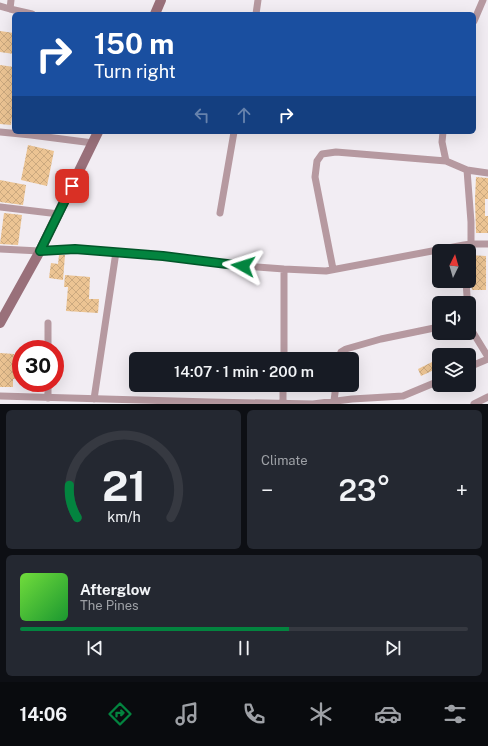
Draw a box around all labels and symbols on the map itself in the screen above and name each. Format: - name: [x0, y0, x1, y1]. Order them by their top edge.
- pin: [55, 169, 89, 203]
- north arrow: [432, 244, 476, 288]
- position arrow: [222, 245, 264, 287]
- speed limit sign: 30: [12, 340, 64, 392]

